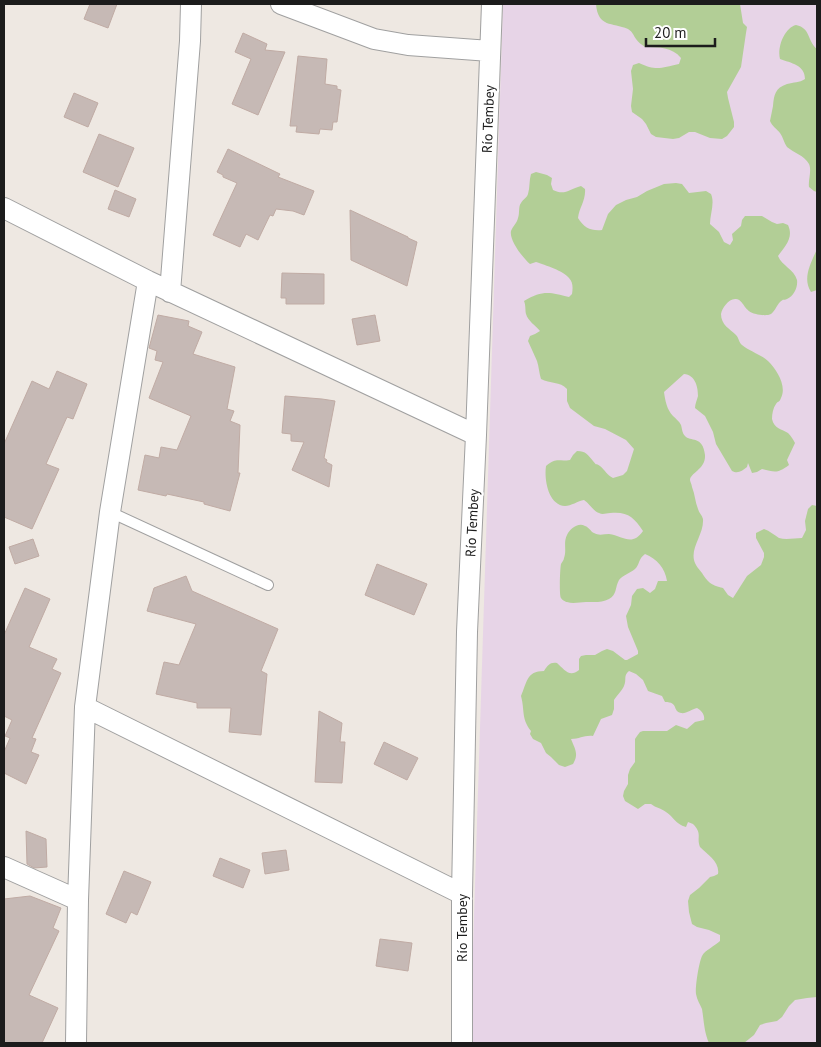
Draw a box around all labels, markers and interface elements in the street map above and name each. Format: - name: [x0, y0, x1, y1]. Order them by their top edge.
- scale bar: [646, 15, 715, 47]
- text: 20 m: [654, 23, 687, 42]
- street label: Río Tembey: [478, 84, 498, 153]
- street label: Río Tembey: [461, 488, 483, 557]
- street label: Río Tembey: [453, 893, 471, 962]

